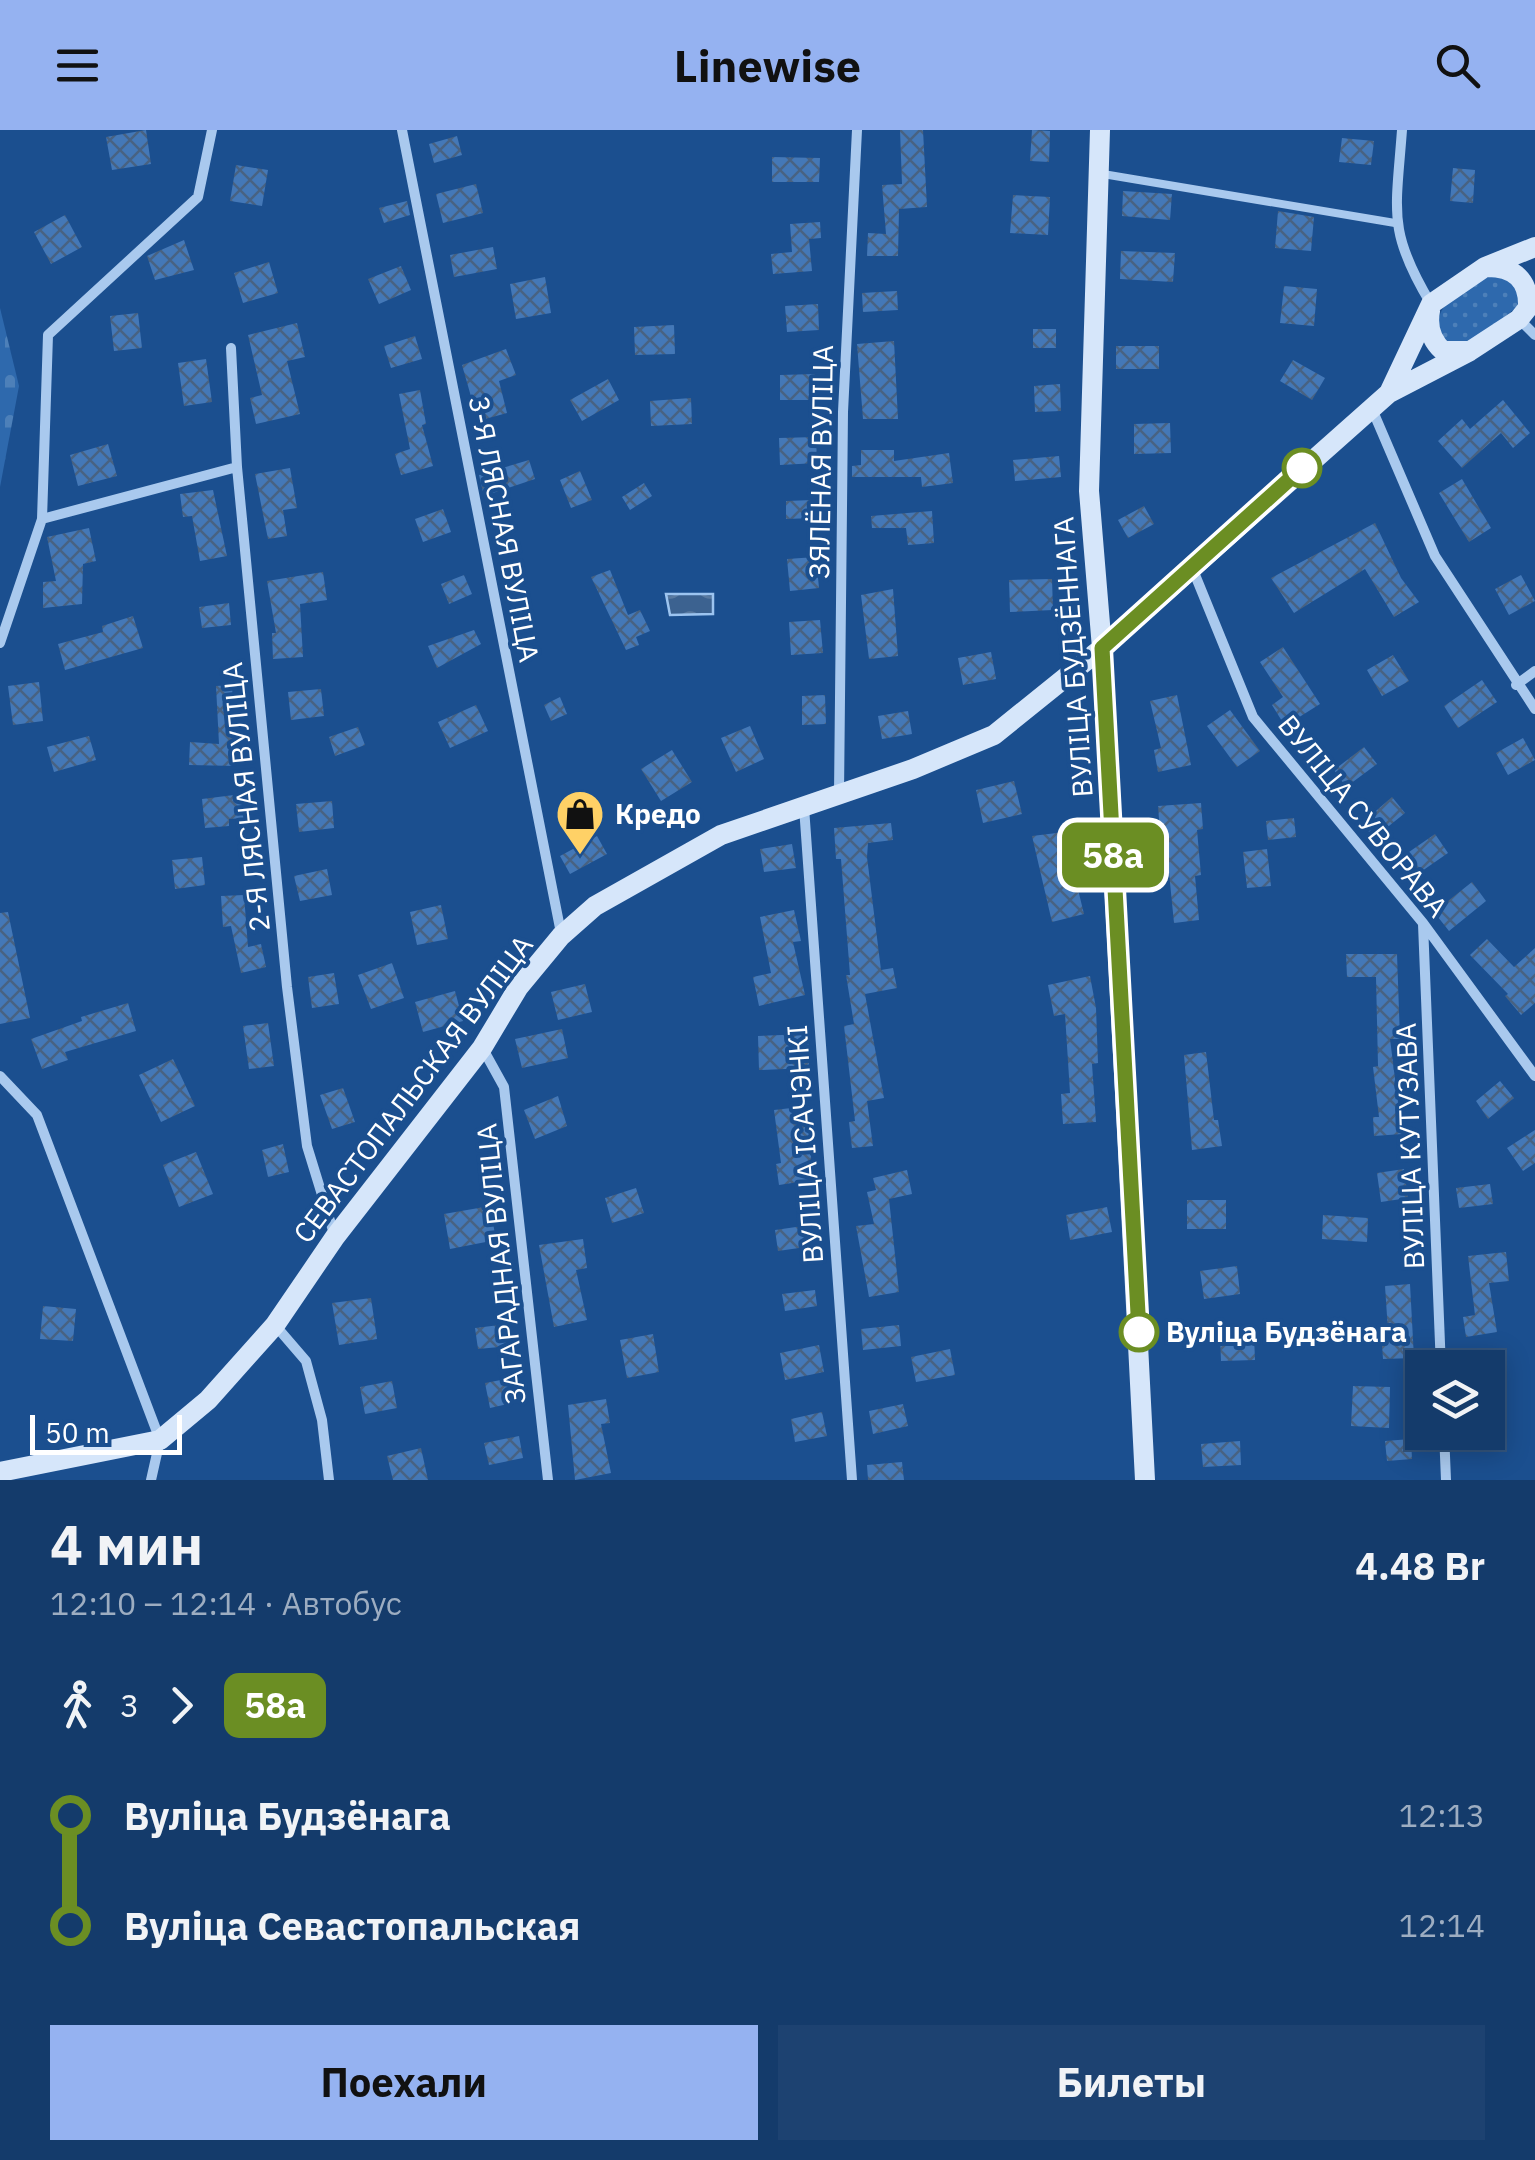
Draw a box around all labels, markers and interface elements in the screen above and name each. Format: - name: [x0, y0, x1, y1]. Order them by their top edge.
- text: Linewise: [674, 36, 861, 94]
- icon: menu: [50, 38, 105, 93]
- icon: search: [1430, 38, 1485, 93]
- street label: ЗЯЛЁНАЯ ВУЛІЦА: [800, 345, 841, 579]
- street label: 3-Я ЛЯСНАЯ ВУЛІЦА: [461, 393, 548, 665]
- unlabelled marker: [1283, 449, 1321, 487]
- street label: ВУЛІЦА БУДЗЁННАГА: [1044, 516, 1101, 798]
- street label: 2-Я ЛЯСНАЯ ВУЛІЦА: [213, 661, 278, 933]
- street label: ВУЛІЦА СУВОРАВА: [1270, 707, 1457, 925]
- shop icon: Кредо: [554, 788, 606, 856]
- place label: Кредо: [615, 795, 701, 832]
- line badge: 58а: [1056, 822, 1170, 888]
- text: 58а: [1082, 832, 1144, 878]
- street label: СЕВАСТОПАЛЬСКАЯ ВУЛІЦА: [285, 927, 541, 1250]
- street label: ВУЛІЦА КУТУЗАВА: [1387, 1022, 1432, 1270]
- street label: ВУЛІЦА ІСАЧЭНКІ: [778, 1024, 831, 1264]
- street label: ЗАГАРАДНАЯ ВУЛІЦА: [467, 1122, 534, 1406]
- marker: Вуліца Будзёнага: [1120, 1313, 1158, 1351]
- place label: Вуліца Будзёнага: [1166, 1313, 1407, 1350]
- map controls: [1405, 1350, 1505, 1450]
- button: layers: [1405, 1350, 1505, 1450]
- scale bar: [30, 1410, 182, 1454]
- text: 50 m: [45, 1414, 110, 1451]
- text: 4 мин: [50, 1509, 203, 1580]
- text: 4.48 Br: [1355, 1541, 1485, 1590]
- text: 12:10 – 12:14 · Автобус: [50, 1582, 402, 1624]
- icon: walk: [50, 1678, 105, 1733]
- icon: forward: [154, 1678, 209, 1733]
- text: 58а: [244, 1682, 306, 1728]
- text: 3: [120, 1684, 139, 1726]
- text: Вуліца Будзёнага: [124, 1791, 451, 1840]
- text: 12:13: [1399, 1794, 1485, 1836]
- text: Вуліца Севастопальская: [124, 1901, 581, 1950]
- text: 12:14: [1399, 1904, 1485, 1946]
- button: Поехали: [50, 2025, 758, 2140]
- button: Билеты: [778, 2025, 1485, 2140]

